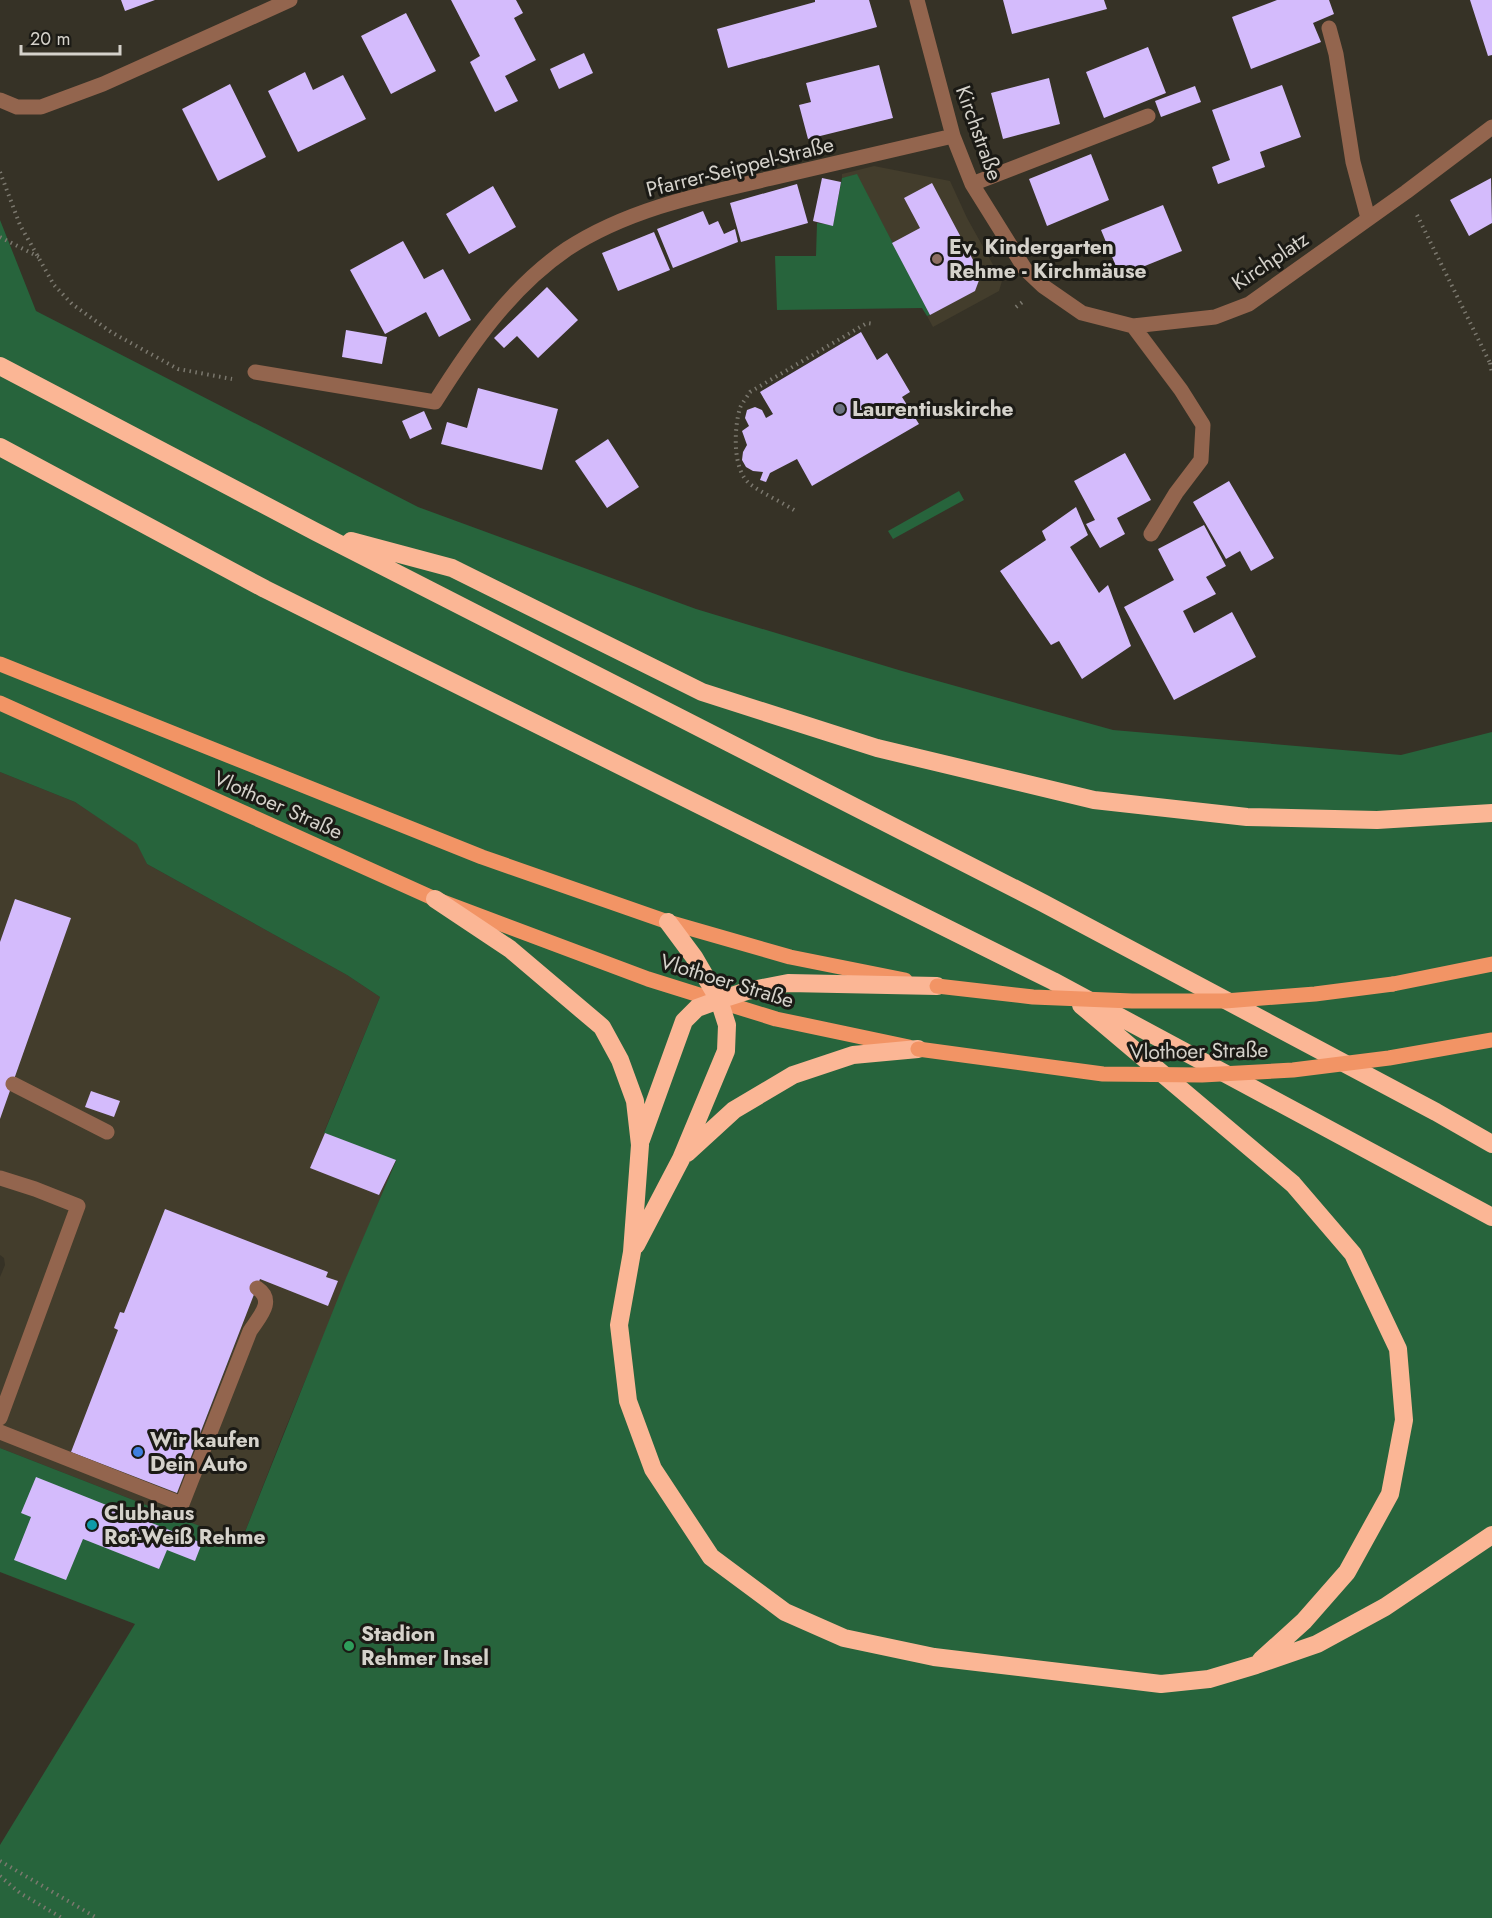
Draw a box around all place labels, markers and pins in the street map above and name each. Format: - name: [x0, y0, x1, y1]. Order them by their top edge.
- place label: Ev. Kindergarten Rehme - Kirchmäuse: [949, 232, 1147, 286]
- marker: Ev. Kindergarten Rehme - Kirchmäuse: [930, 252, 944, 266]
- place label: Laurentiuskirche: [852, 394, 1014, 424]
- marker: Laurentiuskirche: [833, 402, 847, 416]
- place label: Wir kaufen Dein Auto: [150, 1425, 260, 1479]
- marker: Wir kaufen Dein Auto: [131, 1445, 145, 1459]
- place label: Clubhaus Rot-Weiß Rehme: [104, 1498, 266, 1552]
- marker: Clubhaus Rot-Weiß Rehme: [85, 1518, 99, 1532]
- place label: Stadion Rehmer Insel: [361, 1619, 489, 1673]
- marker: Stadion Rehmer Insel: [342, 1639, 356, 1653]

